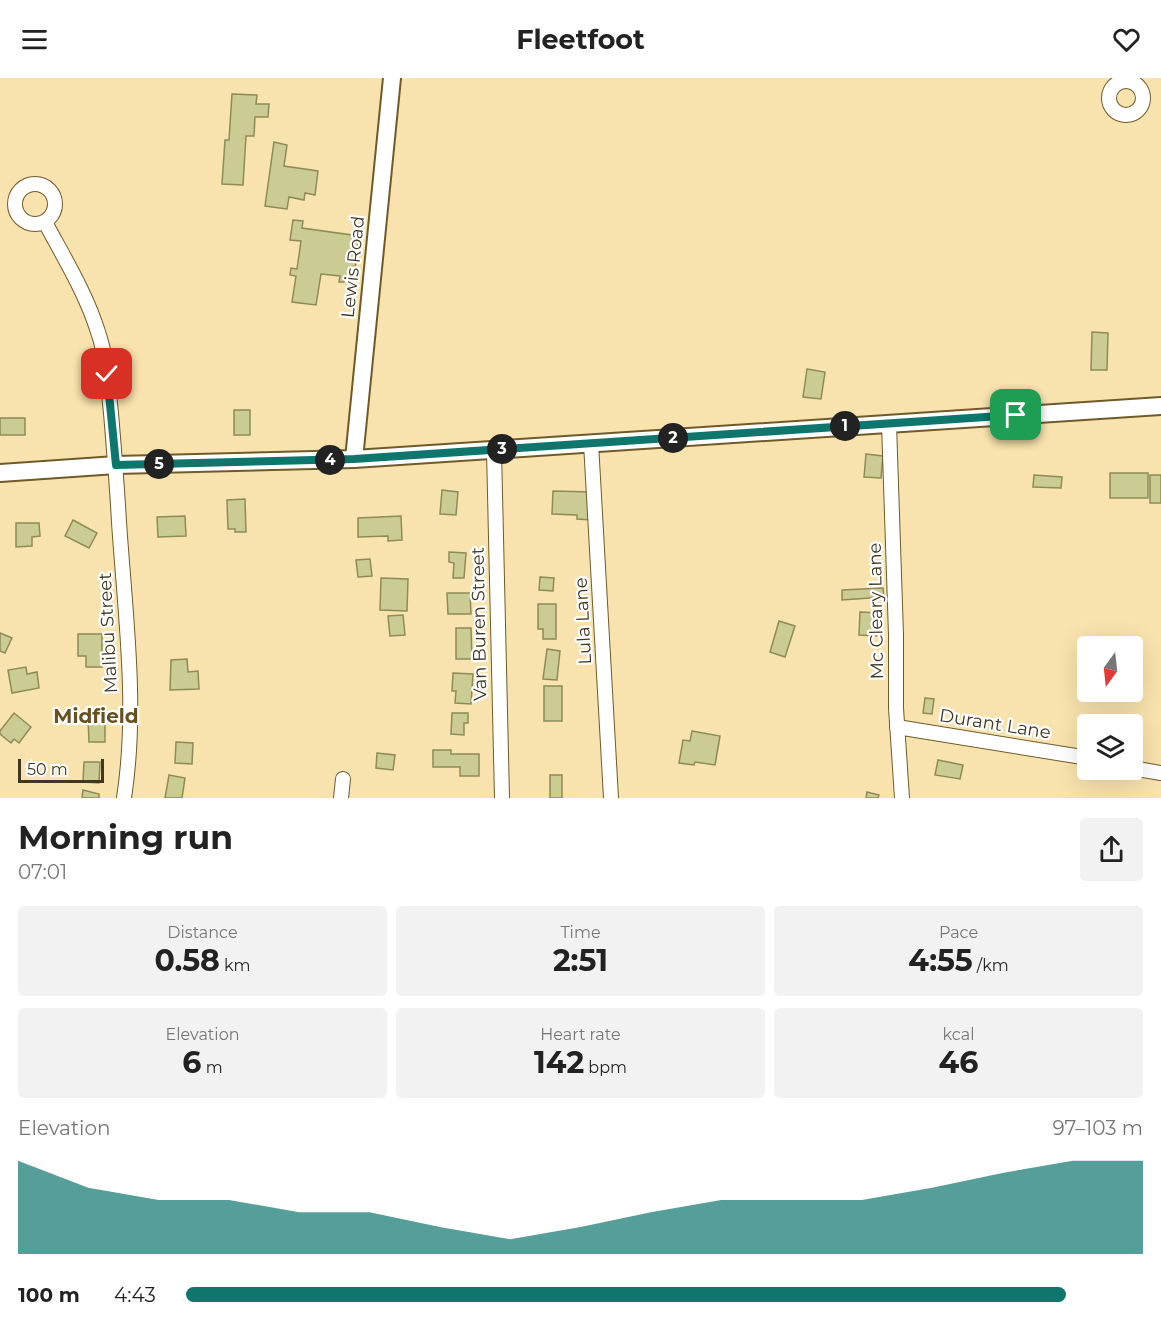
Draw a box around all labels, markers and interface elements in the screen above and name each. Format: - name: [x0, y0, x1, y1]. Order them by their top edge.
- icon: menu: [18, 23, 51, 56]
- text: Fleetfoot: [516, 23, 645, 56]
- icon: heart: [1110, 23, 1143, 56]
- street label: Lewis Road: [337, 215, 369, 319]
- pin: [81, 348, 132, 399]
- icon: check: [90, 357, 123, 390]
- pin: [990, 389, 1041, 440]
- icon: arrive: [999, 398, 1032, 431]
- pin: 1: [830, 411, 860, 441]
- text: 1: [842, 416, 848, 435]
- pin: 2: [658, 423, 688, 453]
- text: 2: [668, 428, 678, 447]
- pin: 3: [487, 434, 517, 464]
- text: 3: [497, 439, 507, 458]
- pin: 4: [315, 445, 345, 475]
- pin: 5: [144, 449, 174, 479]
- text: 4: [324, 450, 336, 469]
- text: 5: [154, 454, 164, 473]
- street label: Mc Cleary Lane: [864, 542, 888, 680]
- street label: Van Buren Street: [467, 547, 491, 701]
- street label: Malibu Street: [94, 572, 122, 694]
- street label: Lula Lane: [570, 577, 596, 665]
- north arrow: [1077, 636, 1143, 702]
- map controls: [1077, 636, 1143, 780]
- district label: Midfield: [53, 704, 139, 728]
- street label: Durant Lane: [938, 704, 1052, 744]
- button: layers: [1077, 714, 1143, 780]
- scale bar: [18, 756, 104, 784]
- text: 50 m: [27, 760, 68, 779]
- text: Morning run: [18, 817, 233, 857]
- button: share: [1080, 818, 1143, 881]
- text: 07:01: [18, 860, 67, 884]
- text: Distance: [167, 923, 238, 942]
- text: Time: [560, 923, 601, 942]
- text: Pace: [939, 923, 978, 942]
- text: 0.58: [154, 942, 220, 979]
- text: 2:51: [553, 942, 608, 979]
- text: 4:55: [908, 942, 973, 979]
- text: km: [220, 956, 251, 975]
- text: /km: [973, 956, 1009, 975]
- text: Elevation: [166, 1025, 239, 1044]
- text: Heart rate: [540, 1025, 621, 1044]
- text: kcal: [943, 1025, 974, 1044]
- text: 6: [182, 1044, 201, 1081]
- text: 142: [534, 1044, 584, 1081]
- text: 46: [939, 1044, 978, 1081]
- text: m: [201, 1058, 223, 1077]
- text: bpm: [584, 1058, 627, 1077]
- text: Elevation: [18, 1116, 110, 1140]
- text: 97–103 m: [1053, 1116, 1143, 1140]
- text: 100 m: [18, 1283, 80, 1307]
- text: 4:43: [114, 1283, 156, 1307]

